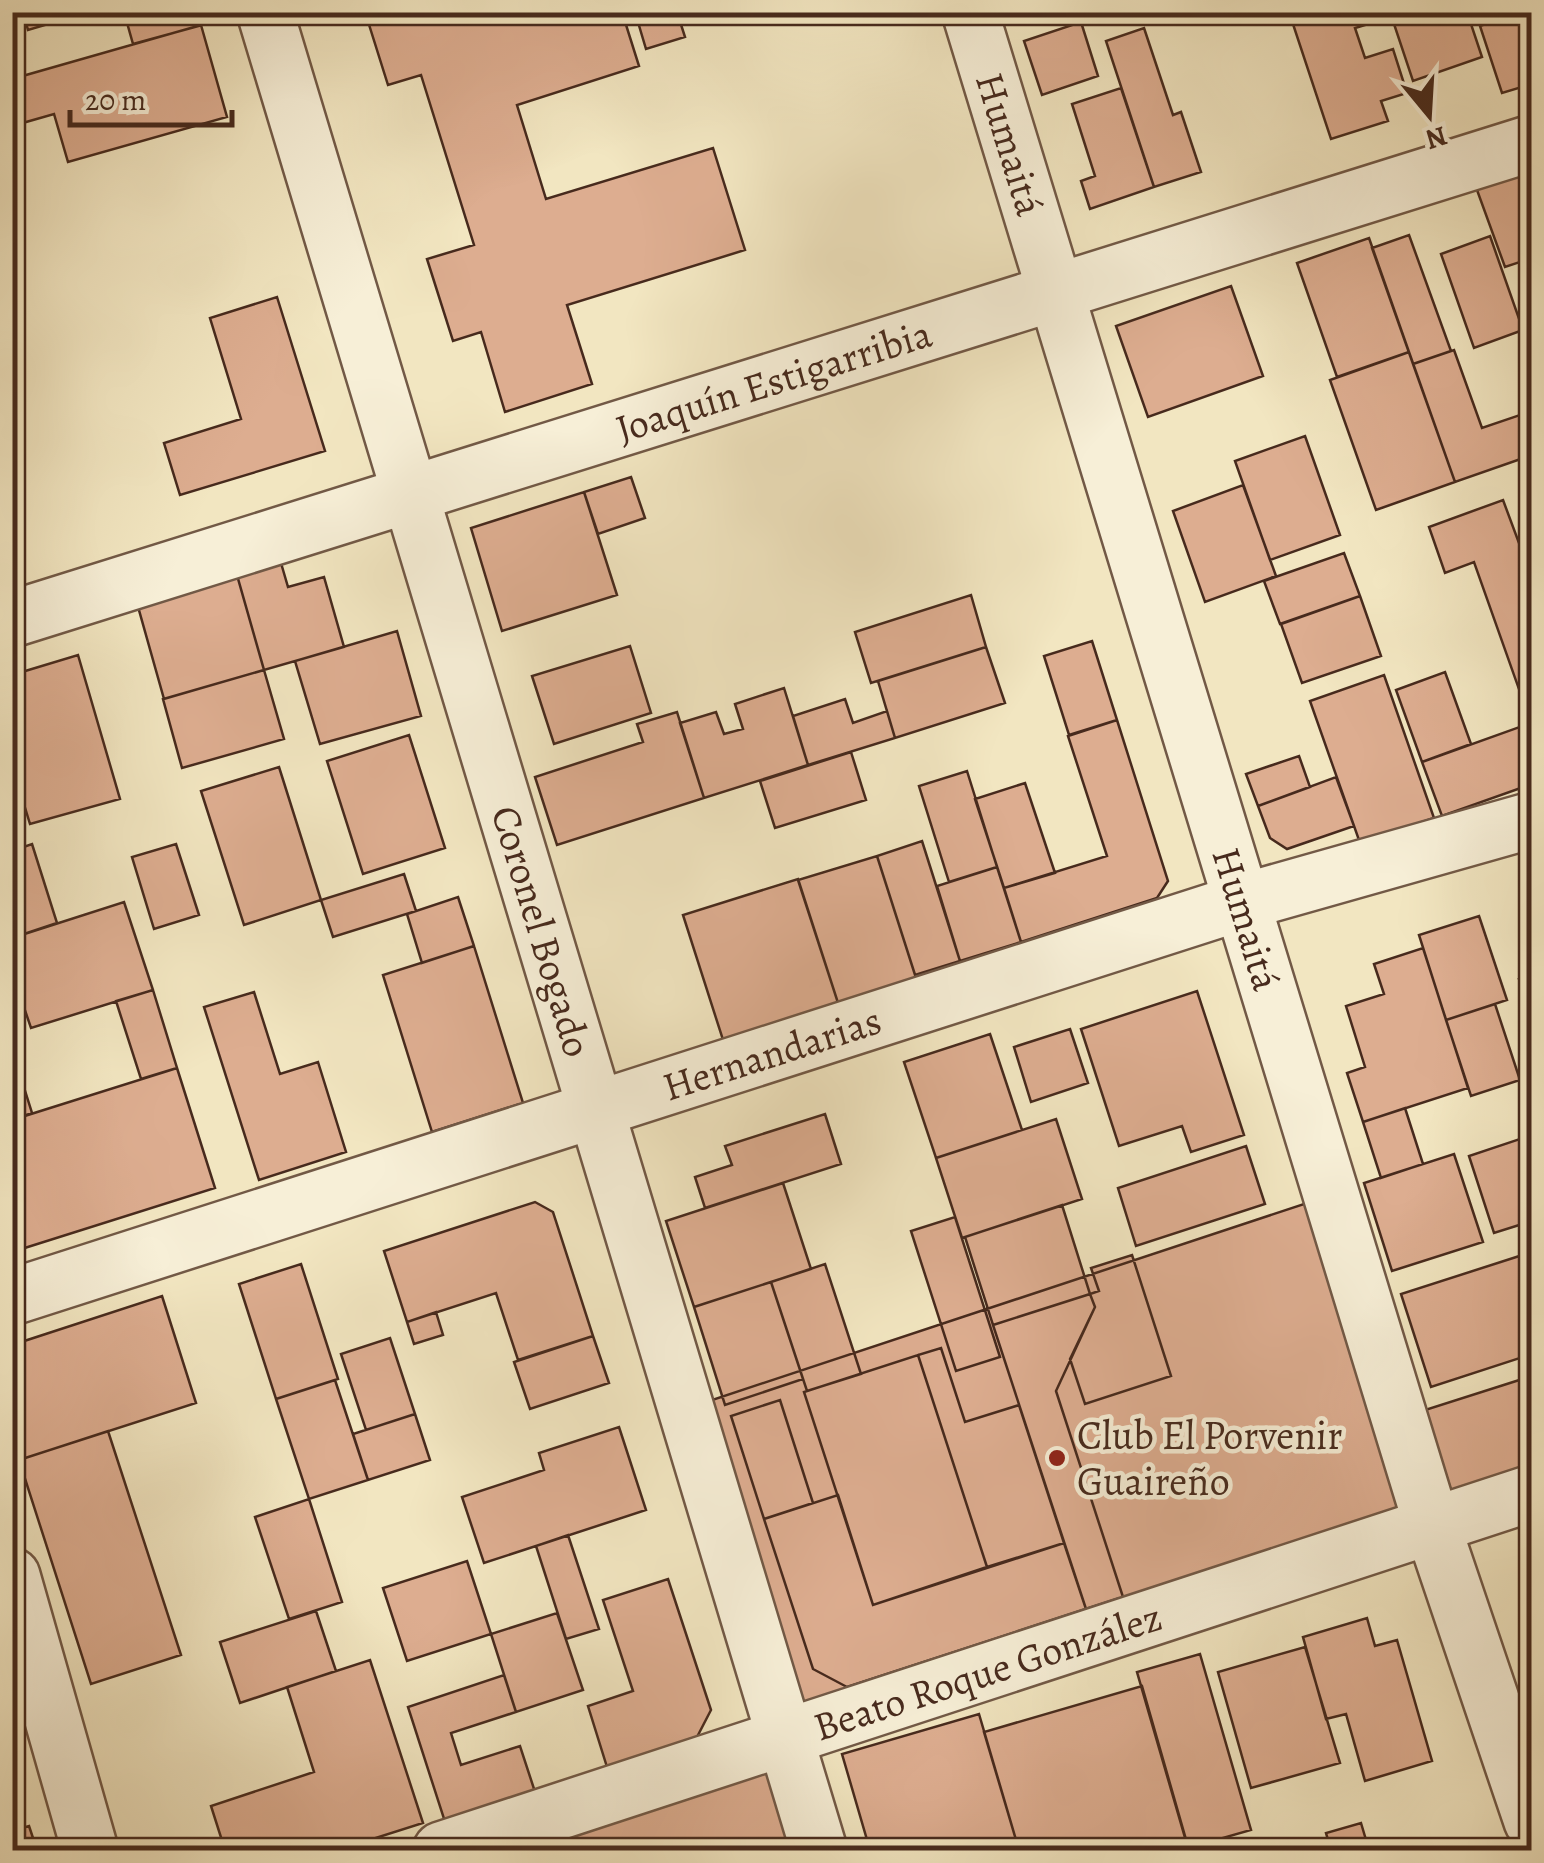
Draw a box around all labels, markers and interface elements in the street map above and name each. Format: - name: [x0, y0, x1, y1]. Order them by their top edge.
- scale bar: [70, 65, 232, 127]
- north arrow: [1379, 65, 1479, 165]
- street label: Humaitá: [962, 66, 1058, 223]
- text: 20 m: [85, 80, 146, 120]
- text: N: [1421, 117, 1452, 159]
- street label: Joaquín Estigarribia: [609, 306, 939, 456]
- street label: Coronel Bogado: [478, 799, 605, 1063]
- street label: Humaitá: [1199, 841, 1294, 997]
- street label: Hernandarias: [656, 993, 888, 1114]
- place label: Club El Porvenir Guaireño: [1077, 1408, 1343, 1509]
- marker: Club El Porvenir Guaireño: [1046, 1447, 1068, 1469]
- street label: Beato Roque González: [806, 1589, 1169, 1754]

